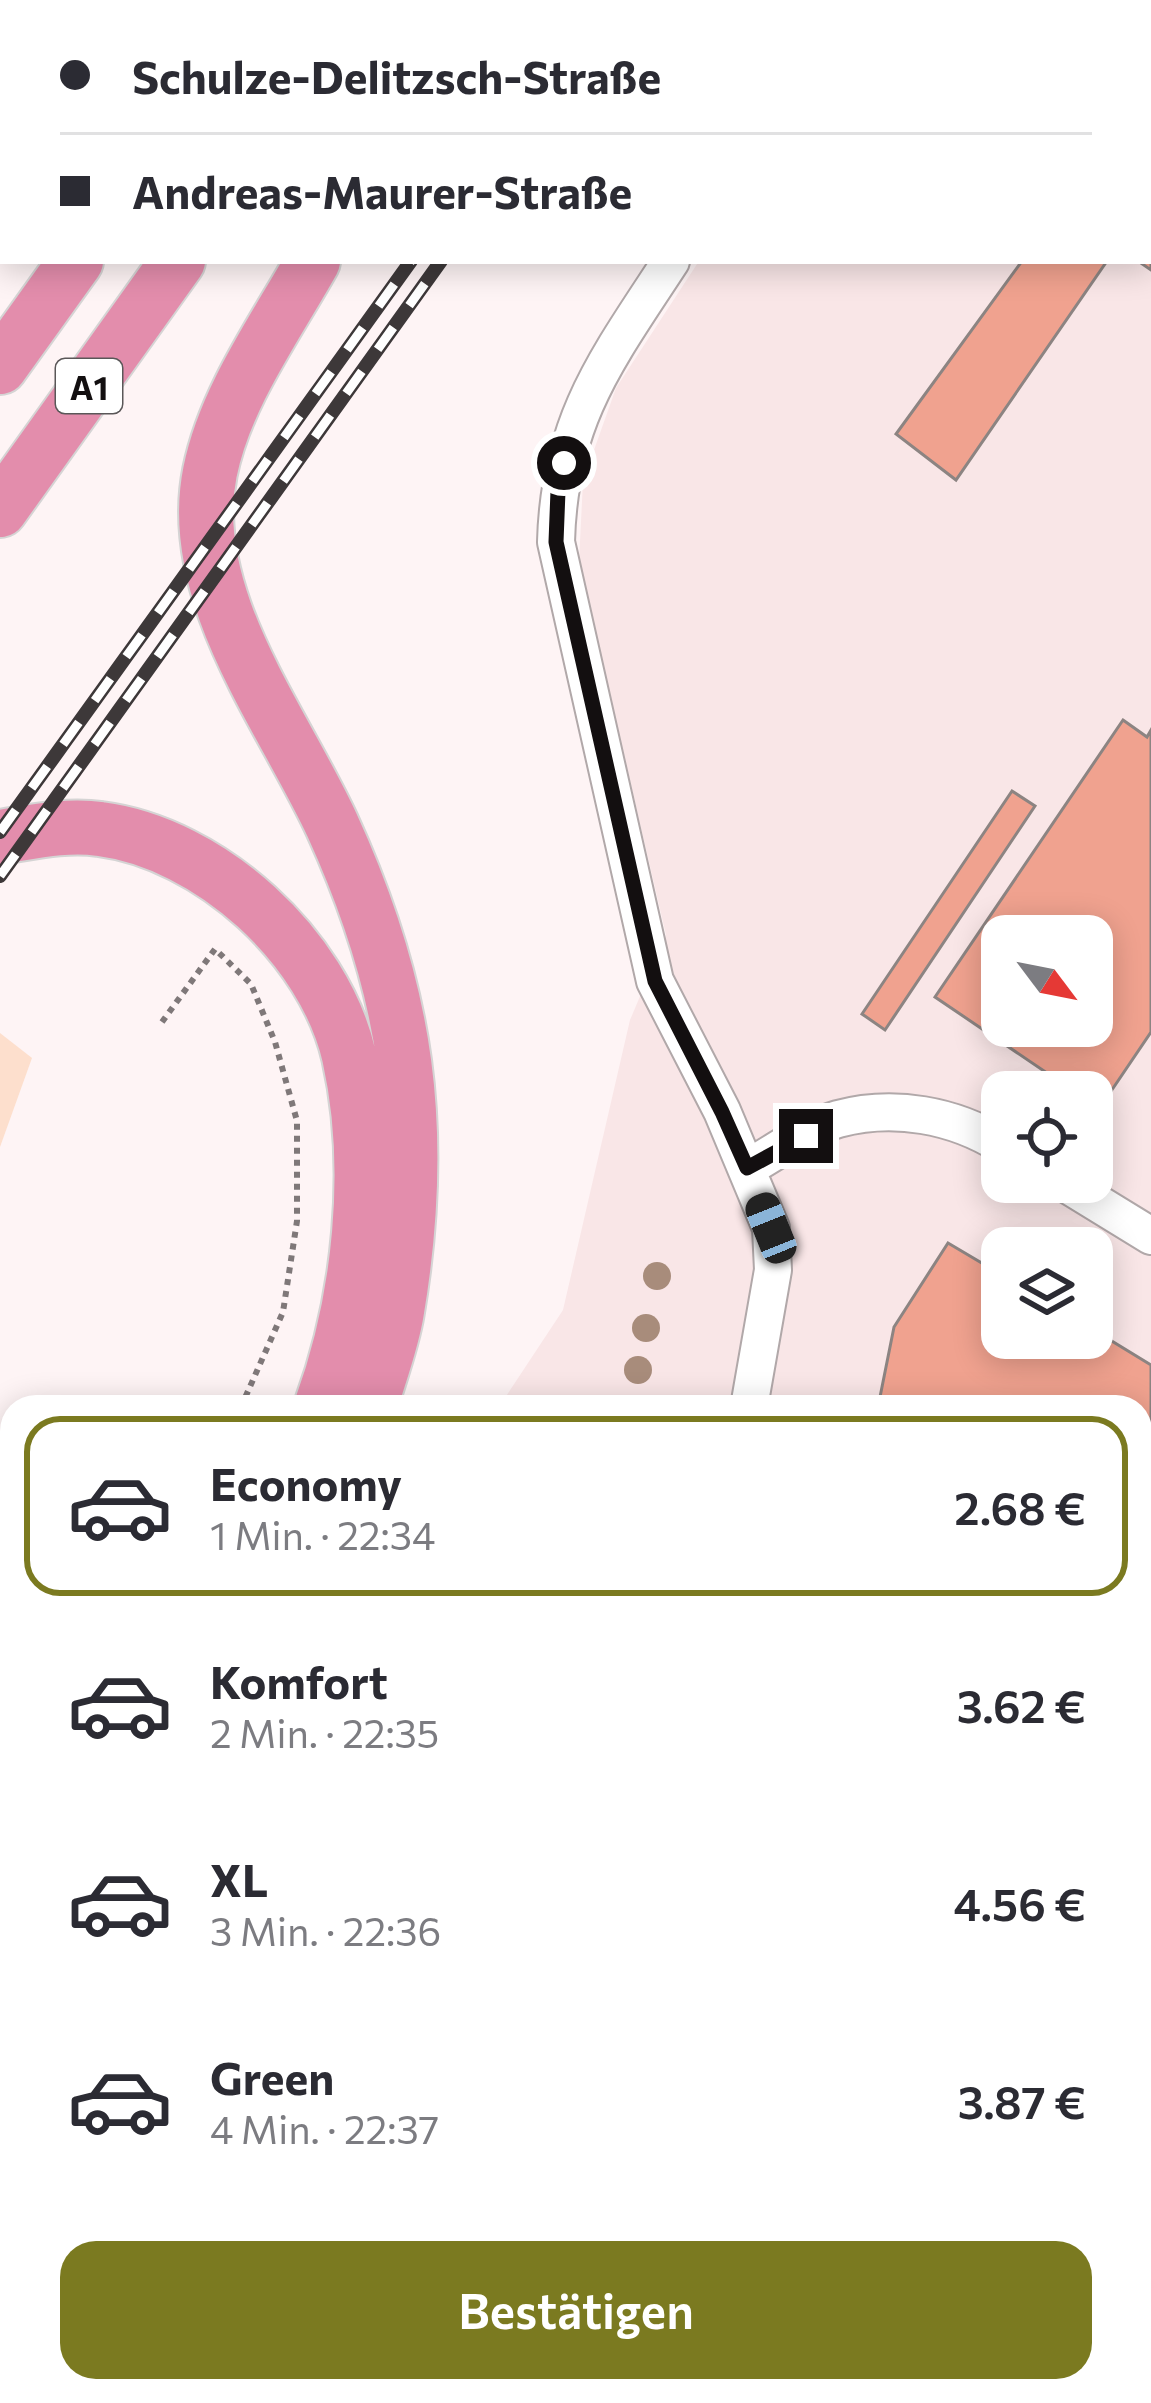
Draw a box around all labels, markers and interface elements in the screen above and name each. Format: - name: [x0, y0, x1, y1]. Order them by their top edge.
- text: Schulze-Delitzsch-Straße: [132, 48, 661, 103]
- text: Andreas-Maurer-Straße: [132, 163, 632, 218]
- road number: A1: [56, 359, 122, 413]
- route start: [537, 436, 591, 490]
- north arrow: [981, 915, 1113, 1047]
- map controls: [981, 915, 1113, 1359]
- button: locate: [981, 1071, 1113, 1203]
- route end: [779, 1109, 833, 1163]
- car: [741, 1188, 801, 1268]
- button: layers: [981, 1227, 1113, 1359]
- icon: car: [66, 1452, 174, 1560]
- text: Economy: [210, 1455, 402, 1510]
- text: 2.68 €: [954, 1479, 1086, 1534]
- text: 1 Min. · 22:34: [210, 1510, 435, 1558]
- icon: car: [66, 1650, 174, 1758]
- text: Komfort: [210, 1653, 388, 1708]
- text: 3.62 €: [957, 1677, 1086, 1732]
- text: 2 Min. · 22:35: [210, 1708, 439, 1756]
- icon: car: [66, 1848, 174, 1956]
- text: XL: [210, 1851, 268, 1906]
- text: 4.56 €: [953, 1875, 1086, 1930]
- text: 3 Min. · 22:36: [210, 1906, 441, 1954]
- icon: car: [66, 2046, 174, 2154]
- text: Green: [210, 2049, 334, 2104]
- text: 3.87 €: [958, 2073, 1086, 2128]
- text: 4 Min. · 22:37: [210, 2104, 439, 2152]
- button: Bestätigen: [60, 2241, 1092, 2379]

